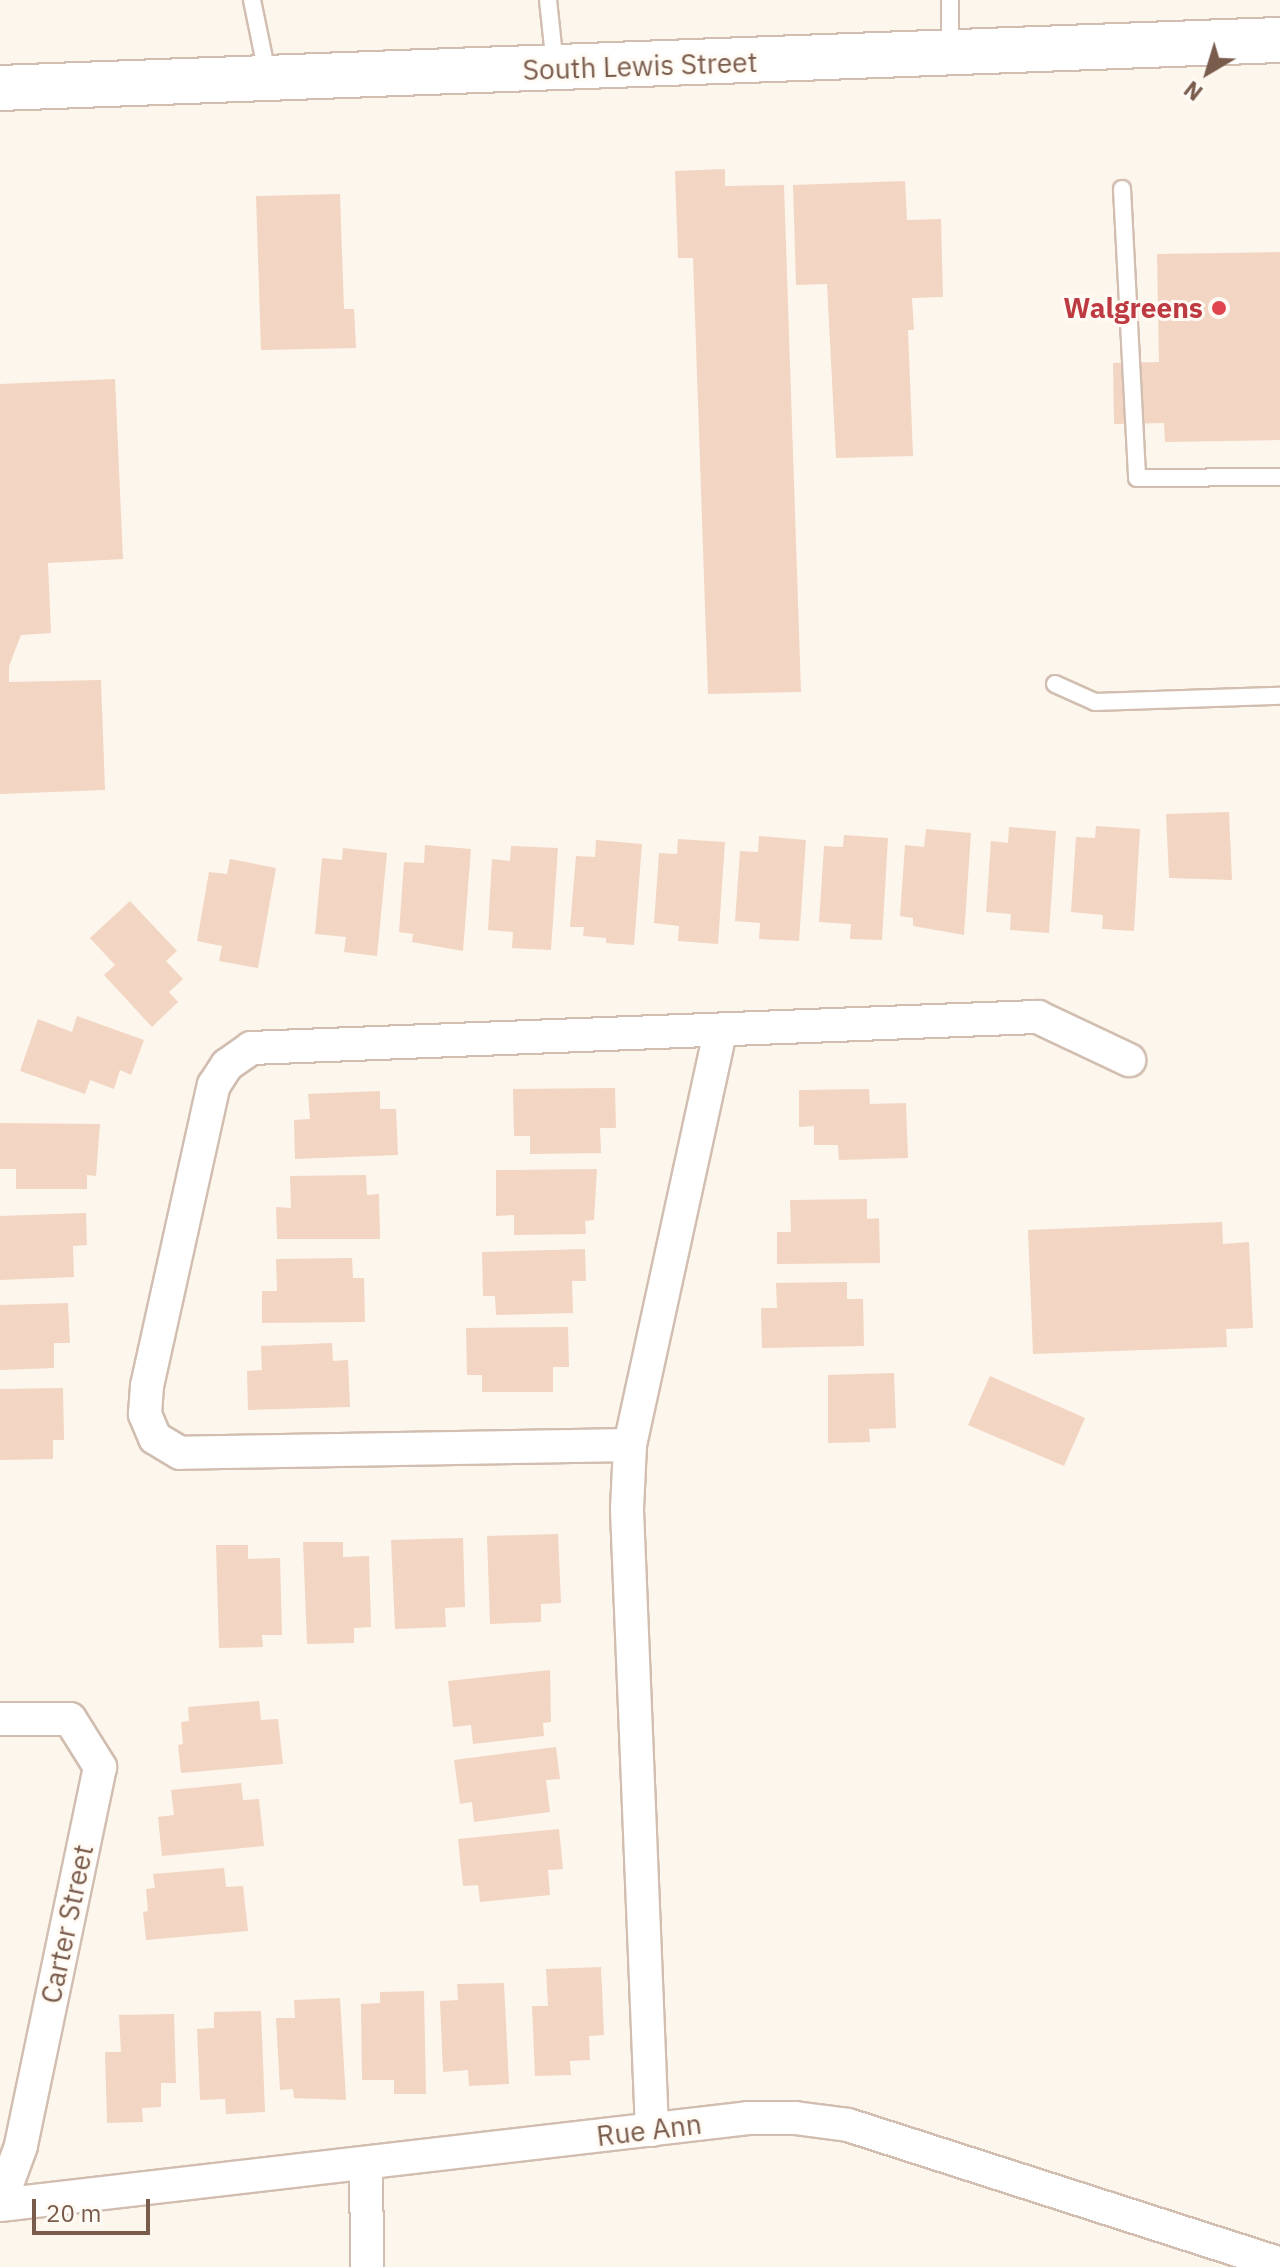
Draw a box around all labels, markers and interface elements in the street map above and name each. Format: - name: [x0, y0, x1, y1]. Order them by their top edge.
- north arrow: [1168, 32, 1248, 112]
- street label: South Lewis Street: [522, 45, 758, 87]
- text: N: [1178, 75, 1208, 108]
- place label: Walgreens: [1063, 291, 1203, 325]
- marker: Walgreens: [1210, 299, 1228, 317]
- street label: Carter Street: [34, 1842, 100, 2006]
- street label: Rue Ann: [595, 2107, 703, 2153]
- scale bar: [36, 2183, 154, 2233]
- text: 20 m: [46, 2197, 101, 2229]

